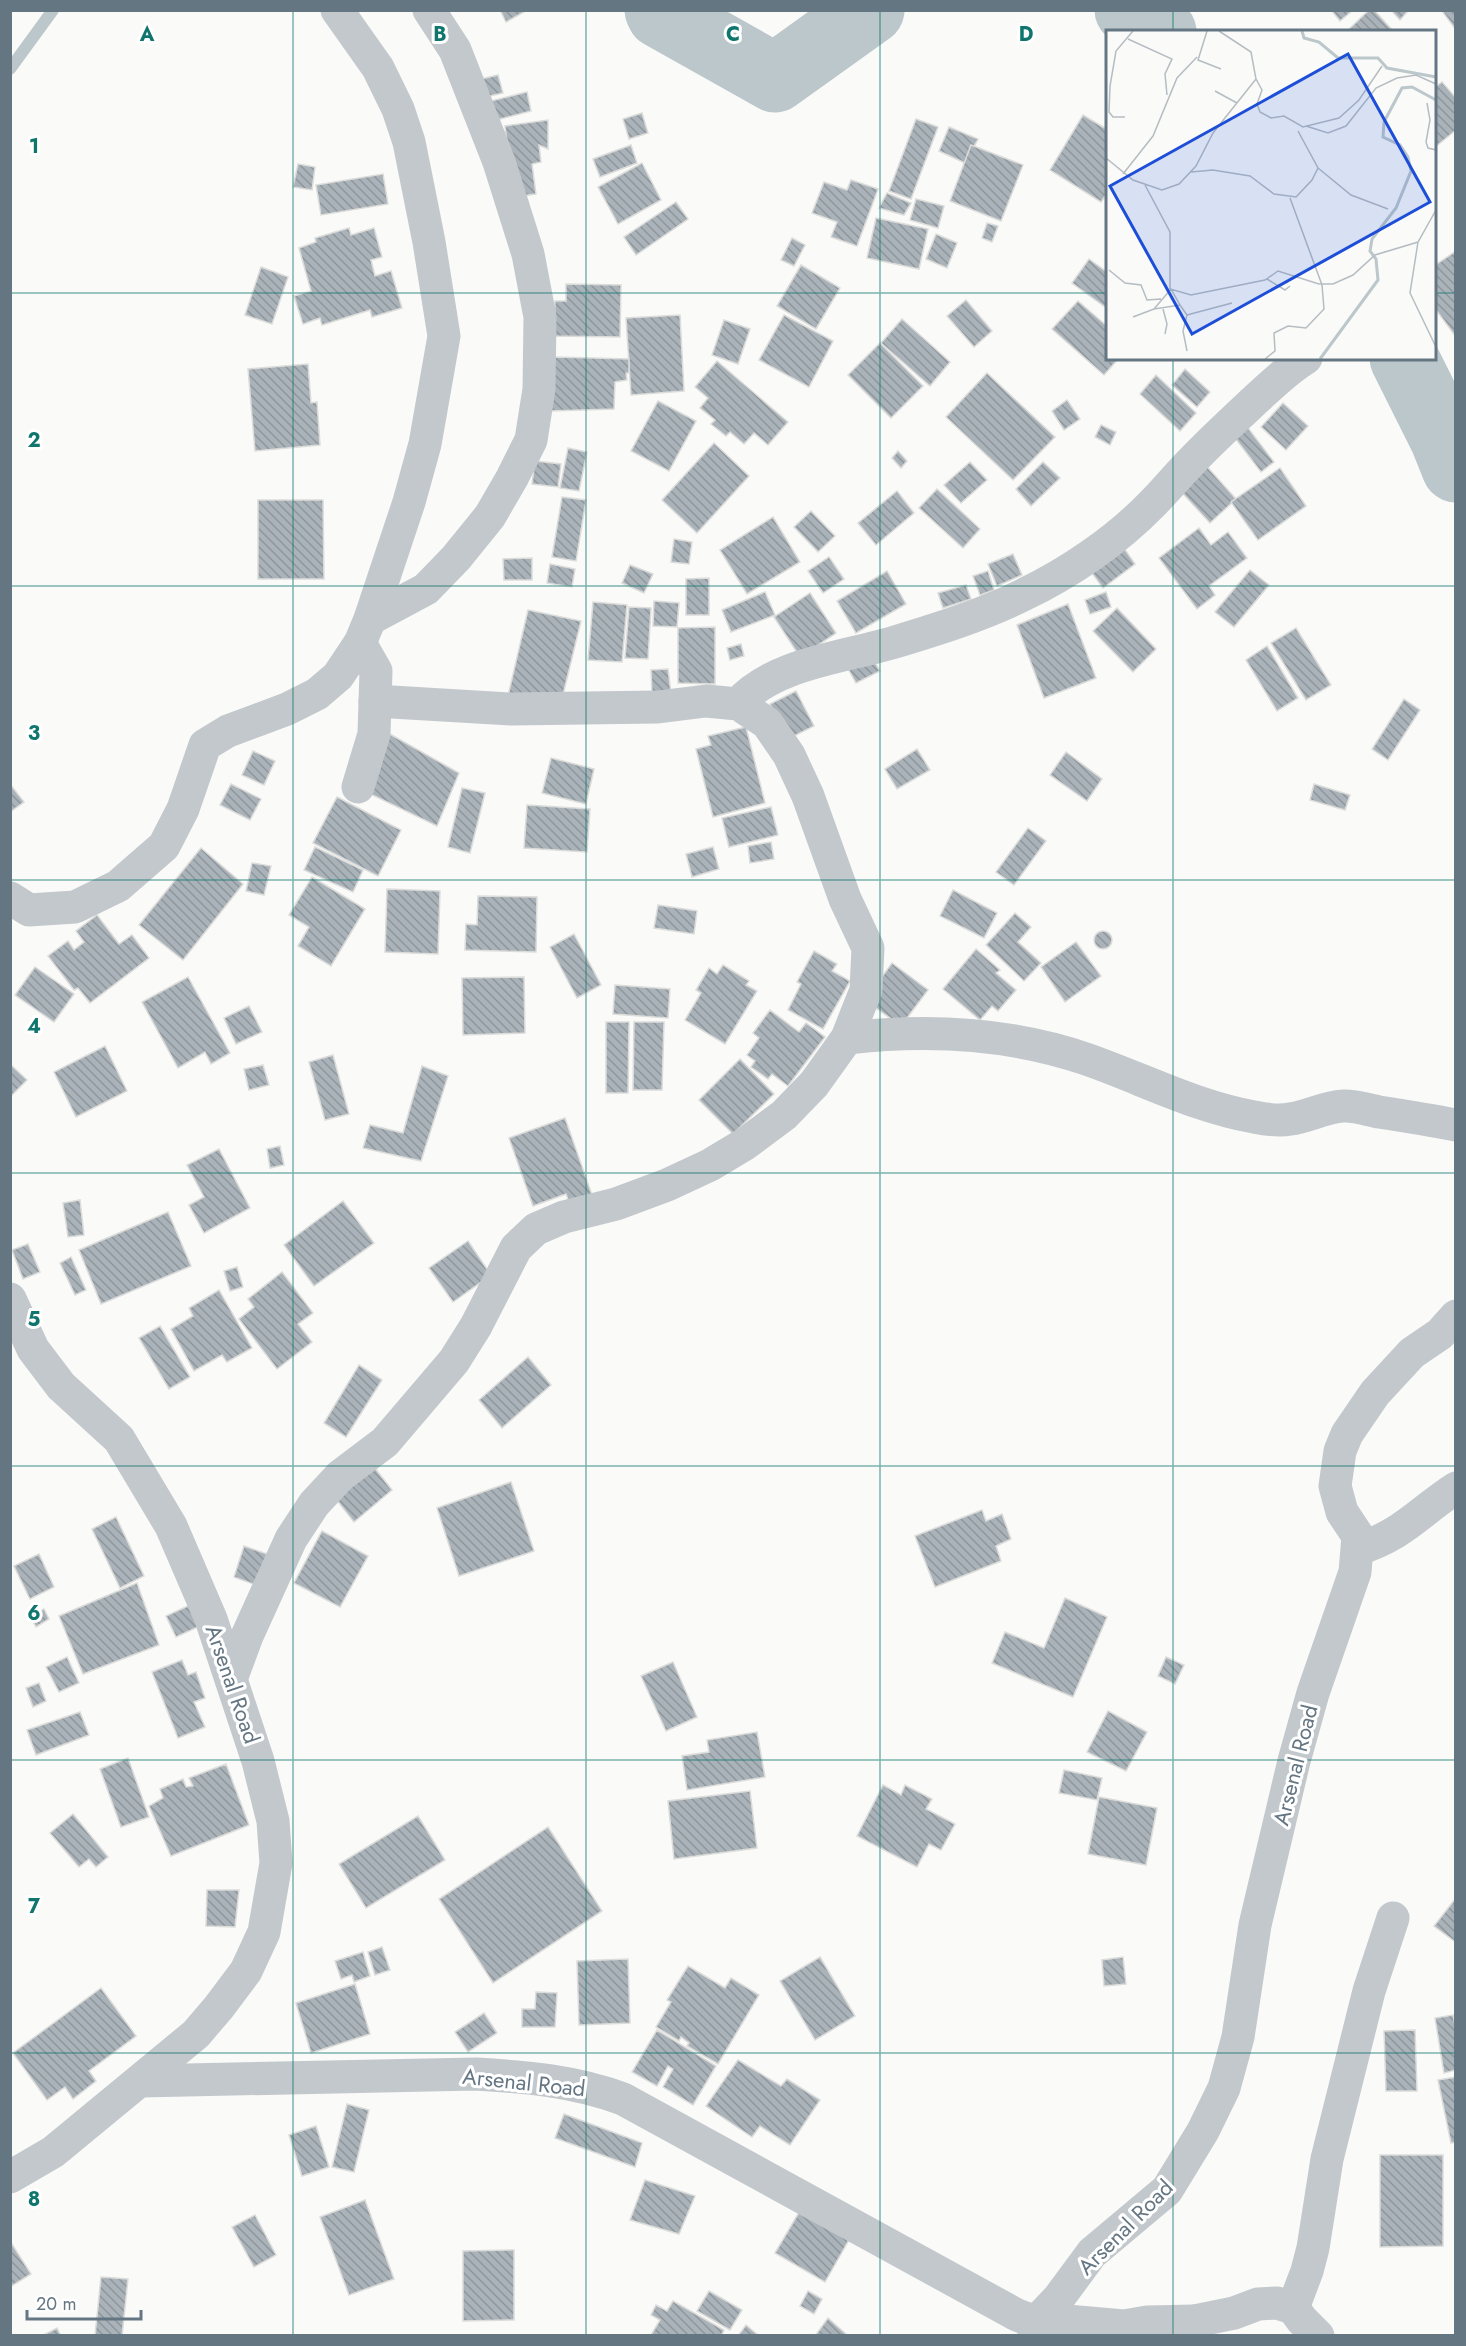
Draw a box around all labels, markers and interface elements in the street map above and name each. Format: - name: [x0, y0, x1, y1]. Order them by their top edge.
- text: A: [139, 20, 155, 49]
- text: B: [433, 20, 447, 49]
- text: C: [726, 20, 740, 49]
- text: D: [1019, 20, 1033, 49]
- inset map: [1106, 30, 1436, 360]
- text: 1: [29, 132, 39, 161]
- text: 2: [27, 426, 41, 455]
- text: 3: [28, 719, 40, 748]
- text: 4: [27, 1012, 41, 1041]
- text: 5: [28, 1305, 41, 1334]
- text: 6: [27, 1599, 41, 1628]
- street label: Arsenal Road: [198, 1620, 268, 1748]
- street label: Arsenal Road: [1265, 1701, 1325, 1829]
- text: 7: [28, 1892, 41, 1921]
- street label: Arsenal Road: [461, 2060, 587, 2104]
- street label: Arsenal Road: [1070, 2172, 1180, 2282]
- text: 8: [28, 2185, 40, 2214]
- scale bar: [27, 2283, 141, 2321]
- text: 20 m: [36, 2291, 76, 2317]

